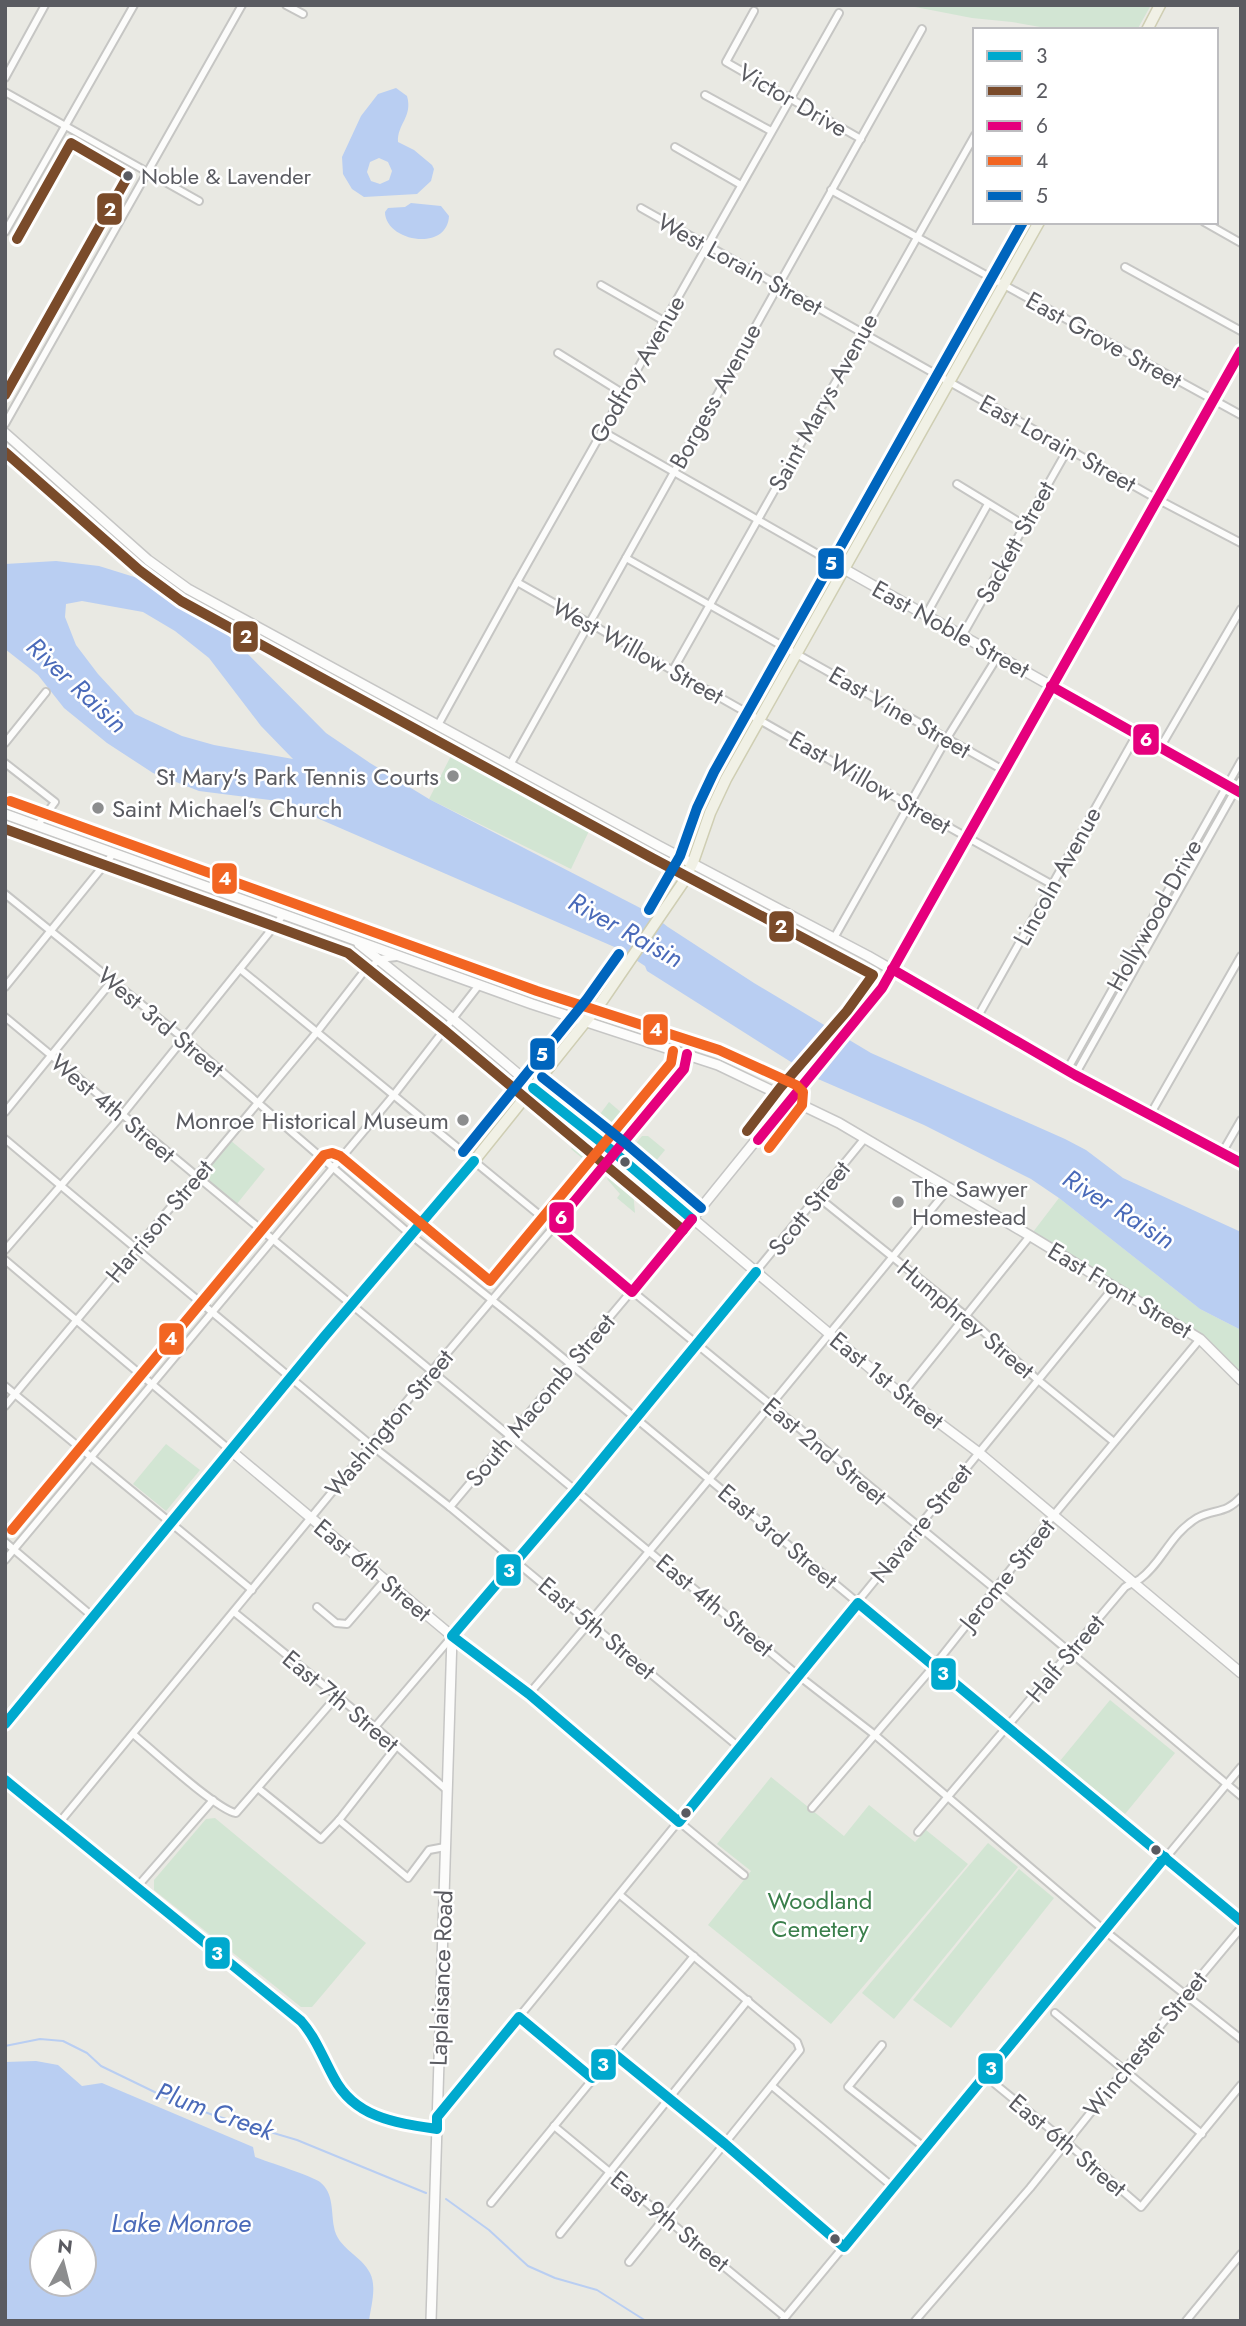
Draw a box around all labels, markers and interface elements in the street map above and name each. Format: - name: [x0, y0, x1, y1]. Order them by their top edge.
- legend: [973, 28, 1218, 224]
- text: 3: [1036, 41, 1047, 71]
- street label: Victor Drive: [732, 55, 854, 145]
- text: 2: [1036, 76, 1048, 106]
- text: 6: [1036, 111, 1048, 141]
- text: 4: [1036, 146, 1048, 176]
- place label: Noble & Lavender: [141, 160, 312, 192]
- marker: Noble & Lavender: [121, 169, 135, 183]
- text: 5: [1036, 181, 1048, 211]
- line badge: 2: [96, 192, 123, 226]
- text: 2: [104, 196, 116, 223]
- street label: West Lorain Street: [651, 204, 829, 324]
- street label: East Grove Street: [1020, 283, 1189, 398]
- street label: Godfroy Avenue: [580, 289, 694, 449]
- street label: Saint Marys Avenue: [760, 307, 886, 497]
- street label: Borgess Avenue: [660, 317, 770, 475]
- street label: East Lorain Street: [973, 385, 1143, 501]
- street label: Sackett Street: [967, 474, 1063, 609]
- line badge: 5: [817, 547, 845, 580]
- text: 5: [825, 550, 837, 577]
- street label: East Noble Street: [866, 571, 1036, 687]
- street label: West Willow Street: [546, 589, 730, 713]
- line badge: 2: [232, 620, 259, 653]
- text: 2: [240, 623, 252, 650]
- water label: River Raisin: [18, 628, 136, 742]
- street label: East Vine Street: [822, 657, 978, 767]
- street label: East Willow Street: [782, 721, 958, 843]
- line badge: 6: [1132, 723, 1160, 756]
- text: 6: [1140, 726, 1152, 753]
- place label: St Mary's Park Tennis Courts: [156, 759, 439, 794]
- marker: St Mary's Park Tennis Courts: [445, 768, 461, 784]
- place label: Saint Michael's Church: [112, 791, 343, 826]
- marker: Saint Michael's Church: [90, 800, 106, 816]
- street label: Lincoln Avenue: [1004, 800, 1110, 952]
- street label: Hollywood Drive: [1098, 833, 1210, 997]
- line badge: 4: [211, 862, 238, 895]
- text: 4: [218, 865, 232, 892]
- water label: River Raisin: [562, 883, 690, 977]
- line badge: 2: [768, 910, 795, 943]
- text: 2: [775, 913, 787, 940]
- street label: West 3rd Street: [90, 958, 232, 1086]
- line badge: 4: [642, 1013, 669, 1046]
- text: 4: [649, 1016, 663, 1043]
- line badge: 5: [529, 1037, 556, 1071]
- text: 5: [536, 1041, 548, 1068]
- street label: West 4th Street: [43, 1045, 183, 1171]
- place label: Monroe Historical Museum: [176, 1103, 449, 1138]
- marker: Monroe Historical Museum: [455, 1112, 471, 1128]
- street label: Harrison Street: [97, 1152, 221, 1290]
- street label: Scott Street: [760, 1153, 859, 1263]
- unlabelled marker: [618, 1155, 632, 1169]
- water label: River Raisin: [1056, 1160, 1182, 1258]
- place label: The Sawyer Homestead: [912, 1171, 1028, 1234]
- marker: The Sawyer Homestead: [890, 1194, 906, 1210]
- line badge: 6: [548, 1201, 575, 1234]
- text: 6: [555, 1204, 567, 1231]
- street label: East Front Street: [1041, 1233, 1199, 1347]
- street label: Humphrey Street: [890, 1251, 1042, 1387]
- street label: South Macomb Street: [457, 1306, 623, 1494]
- line badge: 4: [158, 1322, 185, 1356]
- street label: East 1st Street: [822, 1323, 952, 1437]
- text: 4: [164, 1325, 178, 1352]
- street label: Washington Street: [317, 1341, 462, 1505]
- street label: East 2nd Street: [756, 1389, 895, 1513]
- street label: Navarre Street: [862, 1455, 980, 1590]
- street label: East 3rd Street: [711, 1475, 846, 1597]
- street label: East 6th Street: [307, 1510, 440, 1630]
- street label: Jerome Street: [949, 1510, 1063, 1640]
- street label: East 4th Street: [649, 1545, 782, 1665]
- line badge: 3: [495, 1553, 522, 1587]
- text: 3: [503, 1557, 515, 1584]
- street label: East 5th Street: [531, 1568, 663, 1688]
- street label: Half Street: [1018, 1606, 1112, 1710]
- street label: East 7th Street: [275, 1642, 407, 1760]
- line badge: 3: [930, 1657, 957, 1691]
- text: 3: [937, 1660, 949, 1687]
- unlabelled marker: [679, 1806, 693, 1820]
- unlabelled marker: [1149, 1843, 1163, 1857]
- park label: Woodland Cemetery: [767, 1883, 873, 1946]
- street label: Laplaisance Road: [420, 1889, 462, 2067]
- line badge: 3: [204, 1936, 231, 1970]
- text: 3: [211, 1940, 223, 1967]
- street label: Winchester Street: [1075, 1963, 1215, 2125]
- line badge: 3: [590, 2048, 617, 2081]
- text: 3: [597, 2051, 609, 2078]
- line badge: 3: [977, 2052, 1004, 2085]
- text: 3: [985, 2055, 997, 2082]
- water label: Plum Creek: [151, 2072, 281, 2151]
- street label: East 6th Street: [1002, 2085, 1135, 2205]
- street label: East 9th Street: [603, 2162, 737, 2280]
- water label: Lake Monroe: [111, 2204, 251, 2242]
- north arrow: [28, 2228, 98, 2298]
- text: N: [56, 2232, 74, 2261]
- unlabelled marker: [828, 2232, 842, 2246]

